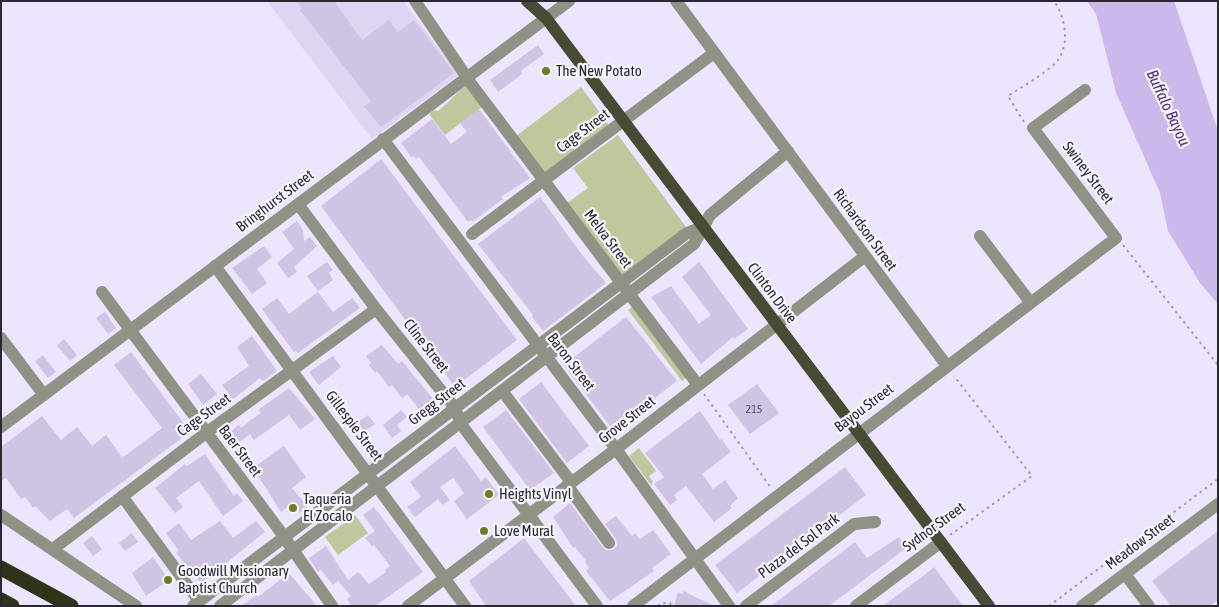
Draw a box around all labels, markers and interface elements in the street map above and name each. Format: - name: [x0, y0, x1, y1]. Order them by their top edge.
- place label: The New Potato: [556, 62, 642, 80]
- marker: The New Potato: [540, 65, 552, 77]
- water label: Buffalo Bayou: [1142, 67, 1194, 149]
- street label: Cage Street: [553, 105, 613, 157]
- street label: Swiney Street: [1059, 138, 1117, 208]
- street label: Bringhurst Street: [233, 166, 317, 236]
- street label: Richardson Street: [829, 186, 901, 274]
- street label: Melva Street: [580, 206, 636, 272]
- street label: Clinton Drive: [743, 259, 801, 327]
- street label: Cline Street: [399, 316, 453, 376]
- street label: Baron Street: [543, 330, 599, 394]
- street label: Gregg Street: [405, 375, 469, 429]
- street label: Bayou Street: [831, 380, 897, 436]
- street label: Gillespie Street: [322, 387, 386, 465]
- street label: Cage Street: [174, 390, 234, 440]
- street label: Grove Street: [595, 392, 659, 448]
- house number: 215: [746, 402, 762, 416]
- street label: Baer Street: [215, 422, 265, 480]
- place label: Heights Vinyl: [499, 485, 572, 503]
- marker: Heights Vinyl: [483, 488, 495, 500]
- place label: Taqueria El Zocalo: [303, 490, 353, 525]
- street label: Sydnor Street: [899, 498, 969, 556]
- marker: Taqueria El Zocalo: [287, 502, 299, 514]
- street label: Plaza del Sol Park: [755, 510, 843, 582]
- street label: Meadow Street: [1102, 510, 1178, 574]
- place label: Love Mural: [494, 522, 554, 540]
- marker: Love Mural: [478, 525, 490, 537]
- place label: Goodwill Missionary Baptist Church: [178, 562, 289, 597]
- marker: Goodwill Missionary Baptist Church: [162, 574, 174, 586]

